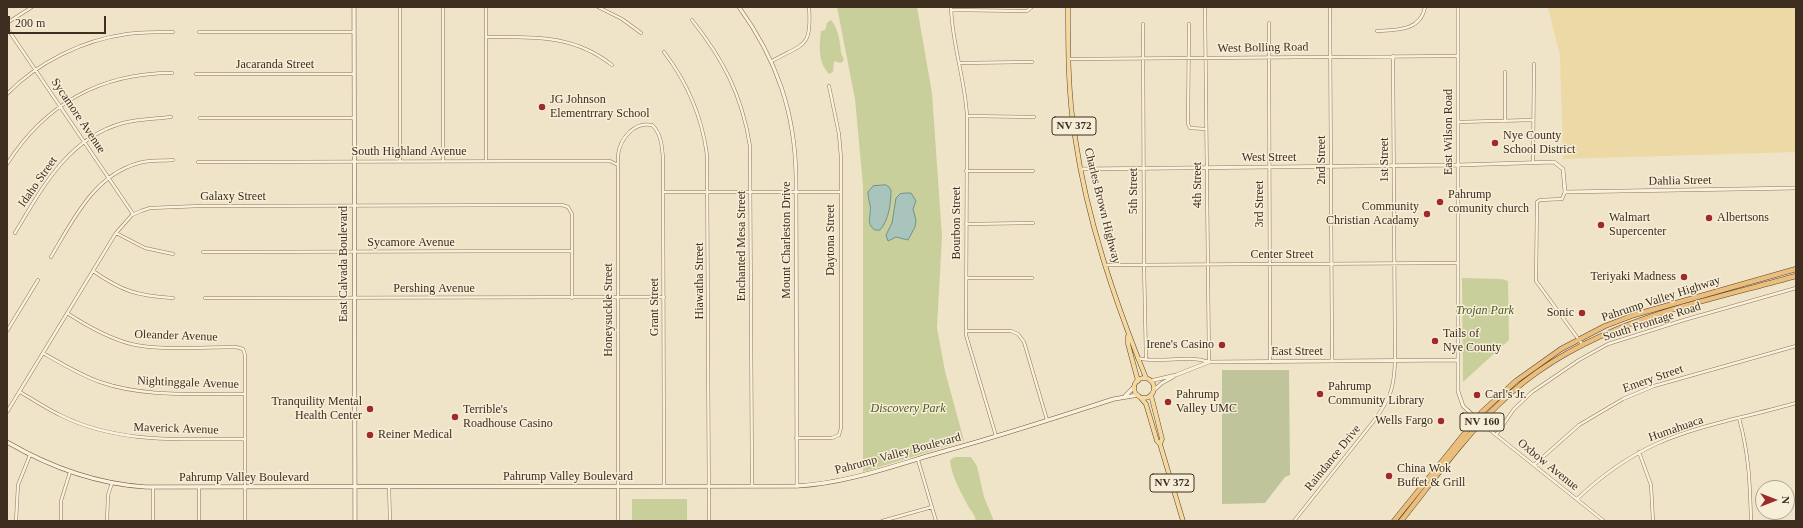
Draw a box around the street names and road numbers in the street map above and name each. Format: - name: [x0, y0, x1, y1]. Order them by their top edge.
- street label: West Bolling Road: [1217, 40, 1309, 56]
- street label: Jacaranda Street: [236, 58, 314, 72]
- street label: Sycamore Avenue: [48, 76, 108, 156]
- street label: East Wilson Road: [1442, 89, 1456, 175]
- road number: NV 372: [1052, 117, 1096, 135]
- street label: 2nd Street: [1315, 136, 1329, 184]
- street label: 1st Street: [1378, 138, 1392, 182]
- street label: South Highland Avenue: [351, 145, 467, 159]
- street label: Charles Brown Highway: [1081, 146, 1123, 266]
- street label: West Street: [1242, 151, 1296, 165]
- street label: Idaho Street: [15, 154, 61, 210]
- street label: 4th Street: [1191, 162, 1205, 208]
- street label: 5th Street: [1127, 168, 1141, 214]
- street label: Dahlia Street: [1648, 173, 1712, 189]
- street label: Mount Charleston Drive: [780, 181, 794, 299]
- street label: 3rd Street: [1253, 181, 1267, 227]
- street label: Bourbon Street: [950, 187, 964, 259]
- street label: Galaxy Street: [200, 190, 266, 204]
- street label: Enchanted Mesa Street: [735, 191, 749, 301]
- street label: Daytona Street: [824, 204, 838, 276]
- street label: East Calvada Boulevard: [337, 206, 351, 322]
- street label: Sycamore Avenue: [367, 236, 455, 250]
- street label: Hiawatha Street: [693, 243, 707, 319]
- street label: Center Street: [1251, 248, 1313, 262]
- street label: Honeysuckle Street: [602, 263, 616, 357]
- street label: Pahrump Valley Highway: [1600, 273, 1722, 325]
- street label: Grant Street: [648, 278, 662, 336]
- street label: Pershing Avenue: [393, 282, 475, 296]
- street label: South Frontage Road: [1601, 299, 1703, 345]
- street label: Oleander Avenue: [134, 327, 218, 345]
- street label: East Street: [1271, 345, 1323, 359]
- street label: Emery Street: [1621, 362, 1685, 396]
- street label: Nightinggale Avenue: [137, 374, 239, 392]
- road number: NV 160: [1460, 413, 1504, 431]
- street label: Humahuaca: [1647, 413, 1705, 445]
- street label: Maverick Avenue: [133, 420, 219, 438]
- street label: Raindance Drive: [1302, 422, 1364, 494]
- street label: Pahrump Valley Boulevard: [833, 430, 963, 478]
- street label: Oxbow Avenue: [1514, 436, 1582, 494]
- street label: Pahrump Valley Boulevard: [503, 470, 633, 484]
- street label: Pahrump Valley Boulevard: [179, 471, 309, 485]
- road number: NV 372: [1150, 474, 1194, 492]

